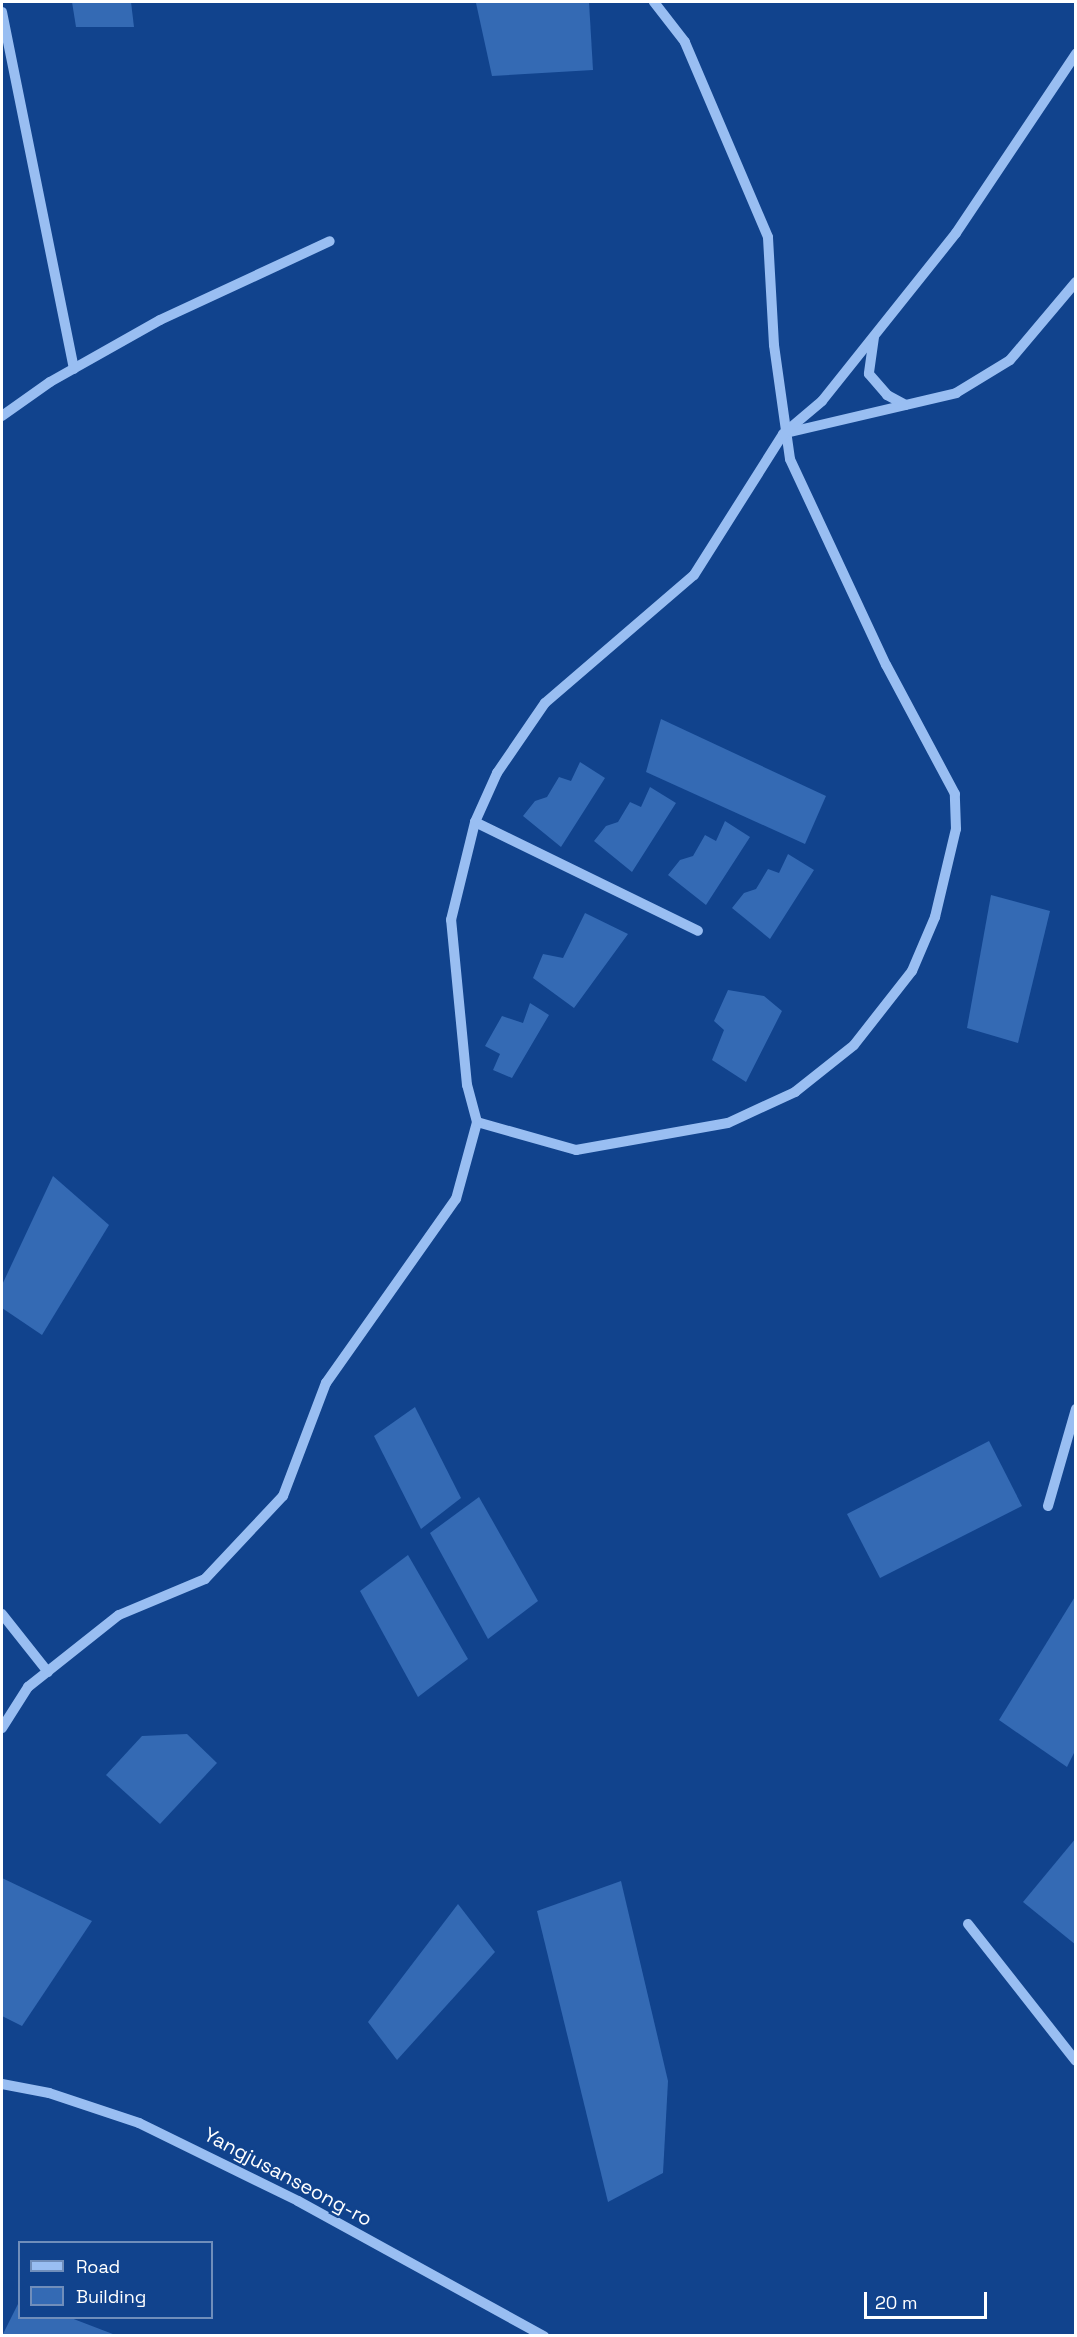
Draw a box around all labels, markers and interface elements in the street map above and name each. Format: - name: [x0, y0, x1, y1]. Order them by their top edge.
- street label: Yangjusanseong-ro: [200, 2122, 376, 2232]
- legend: [18, 2241, 213, 2319]
- text: Road: [76, 2255, 120, 2278]
- scale bar: [867, 2280, 990, 2318]
- text: Building: [76, 2285, 146, 2308]
- text: 20 m: [875, 2291, 918, 2314]

